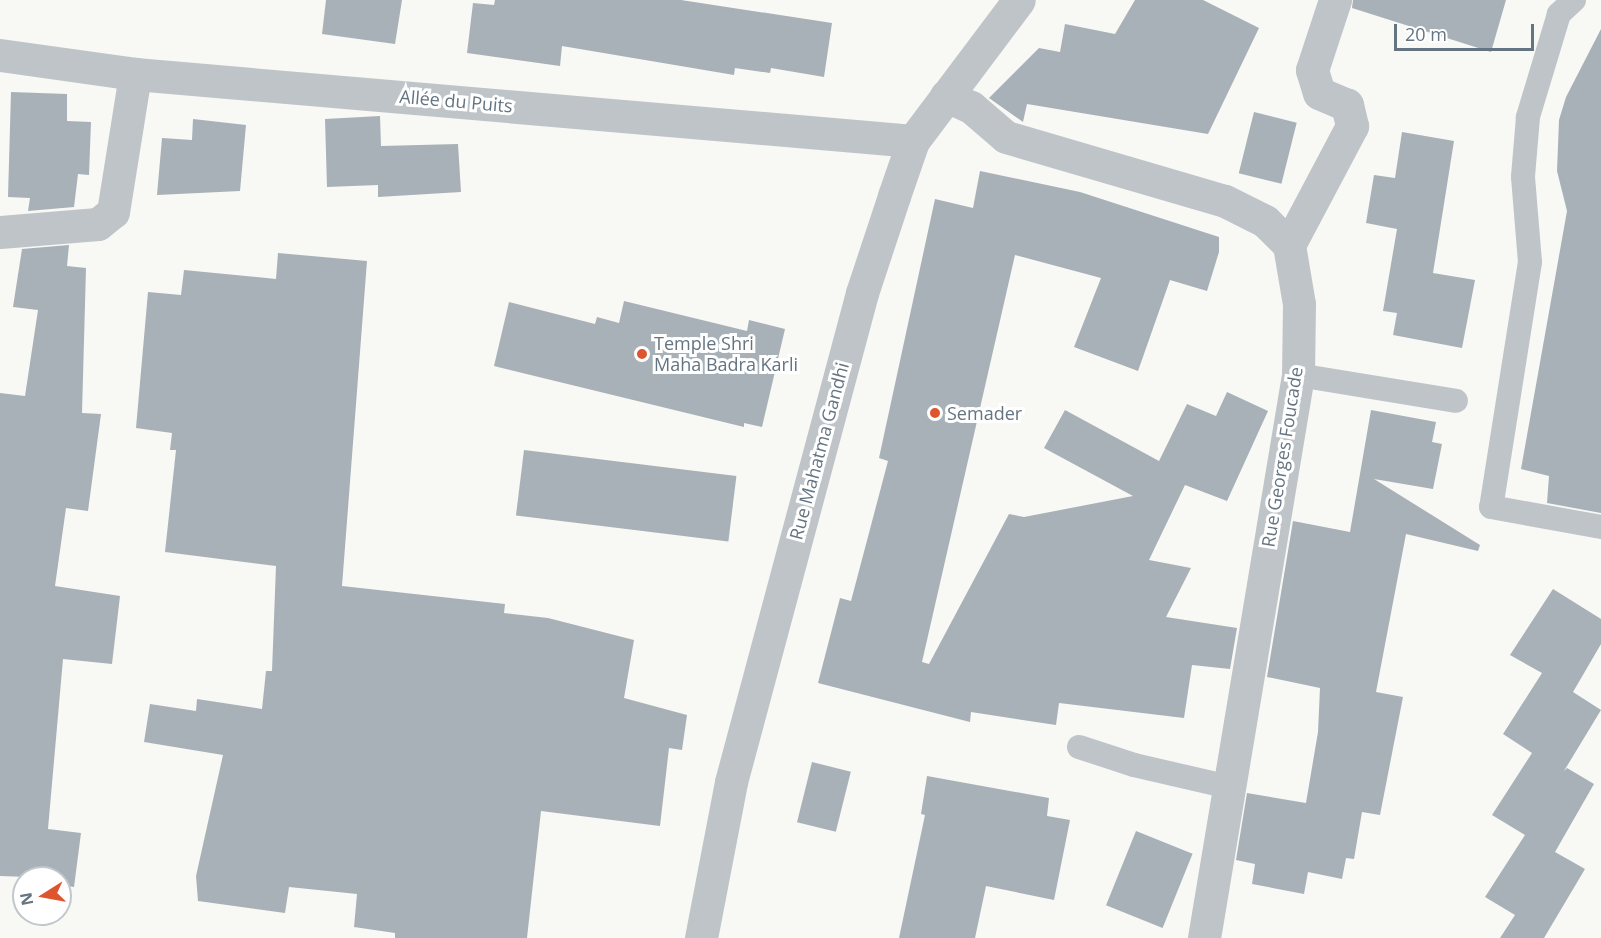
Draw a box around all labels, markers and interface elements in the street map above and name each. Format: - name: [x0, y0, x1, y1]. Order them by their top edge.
- scale bar: [1397, 12, 1536, 50]
- text: 20 m: [1405, 22, 1447, 46]
- street label: Allée du Puits: [399, 85, 513, 117]
- place label: Temple Shri Maha Badra Karli: [654, 333, 798, 376]
- marker: Temple Shri Maha Badra Karli: [635, 347, 649, 361]
- street label: Rue Mahatma Gandhi: [785, 360, 853, 542]
- street label: Rue Georges Foucade: [1257, 365, 1307, 549]
- place label: Semader: [947, 402, 1022, 424]
- marker: Semader: [928, 406, 942, 420]
- north arrow: [12, 866, 72, 926]
- text: N: [14, 891, 38, 908]

